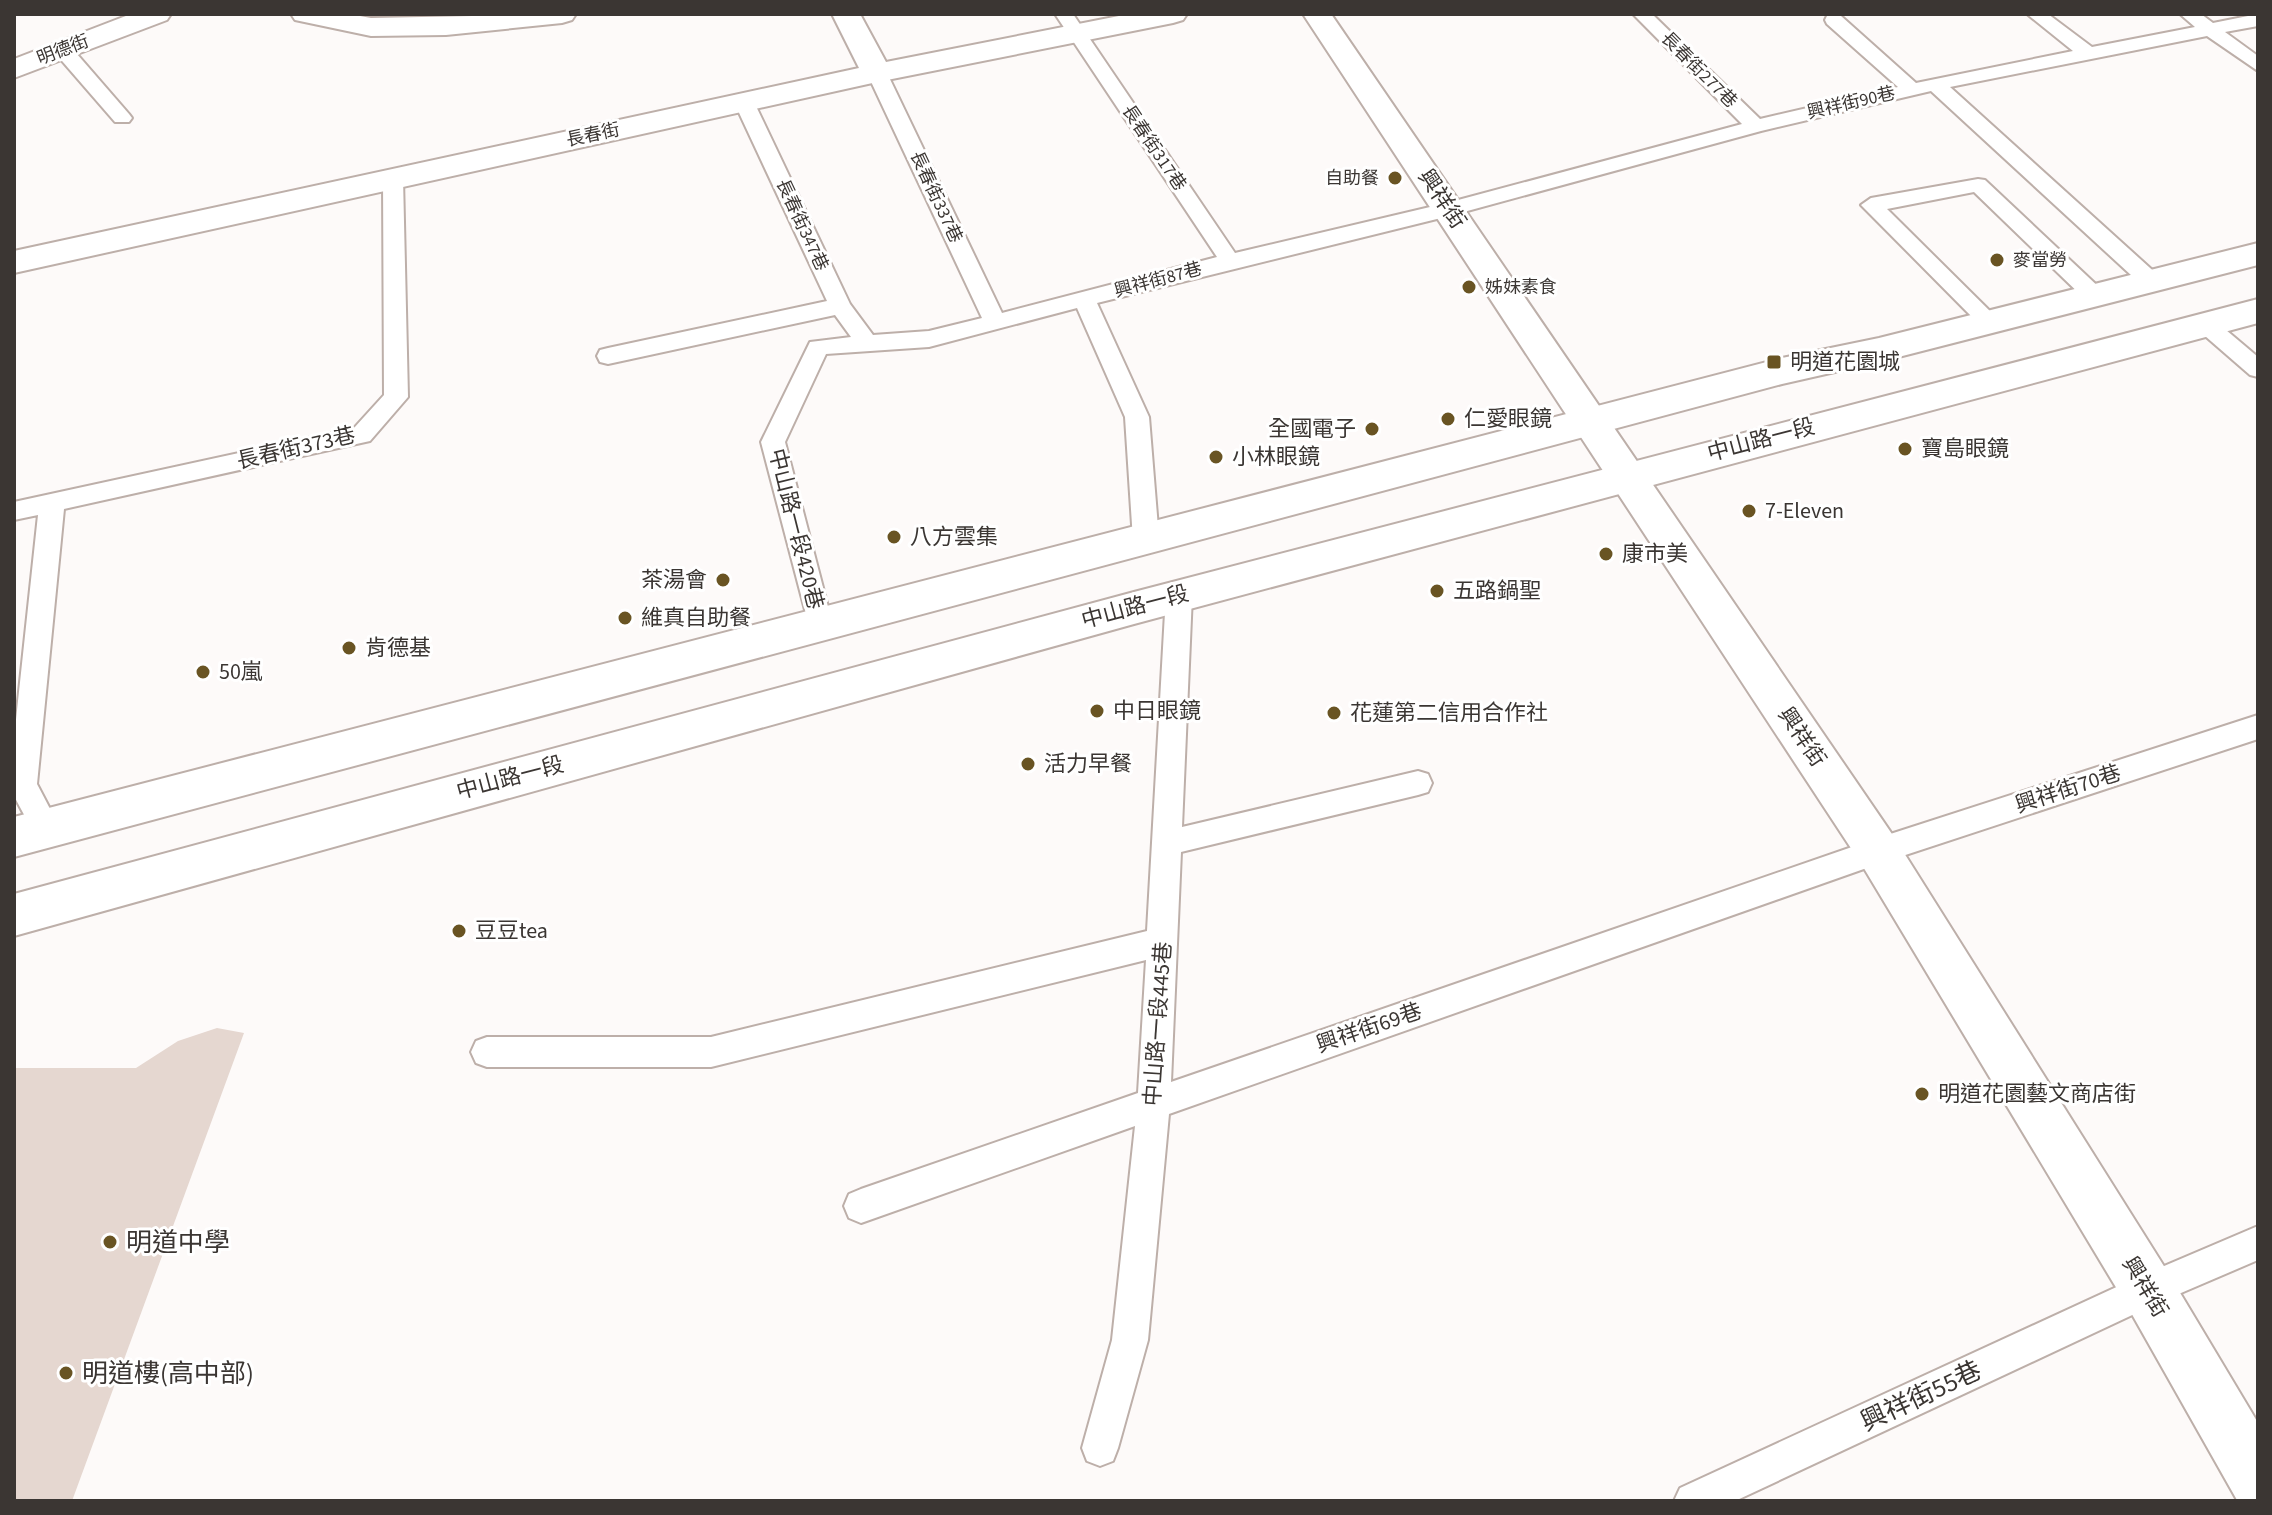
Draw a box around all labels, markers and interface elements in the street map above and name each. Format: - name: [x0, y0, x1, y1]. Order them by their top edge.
- street label: 長春街277巷: [1655, 26, 1743, 114]
- street label: 明德街: [33, 29, 93, 71]
- street label: 興祥街90巷: [1804, 81, 1898, 125]
- street label: 長春街317巷: [1116, 100, 1192, 196]
- street label: 長春街: [564, 117, 622, 153]
- street label: 長春街337巷: [904, 147, 968, 247]
- street label: 興祥街: [1410, 163, 1474, 235]
- place label: 自助餐: [1325, 166, 1379, 191]
- marker: 自助餐: [1386, 169, 1404, 187]
- street label: 長春街347巷: [770, 175, 834, 275]
- place label: 麥當勞: [2013, 248, 2067, 273]
- marker: 麥當勞: [1988, 251, 2006, 269]
- street label: 興祥街87巷: [1111, 256, 1205, 304]
- place label: 姊妹素食: [1485, 275, 1557, 300]
- marker: 姊妹素食: [1460, 278, 1478, 296]
- place label: 明道花園城: [1790, 346, 1900, 378]
- marker: 明道花園城: [1765, 353, 1783, 371]
- place label: 仁愛眼鏡: [1464, 403, 1552, 435]
- marker: 仁愛眼鏡: [1439, 410, 1457, 428]
- street label: 中山路一段: [1704, 410, 1818, 470]
- place label: 全國電子: [1268, 413, 1356, 445]
- street label: 長春街373巷: [234, 419, 358, 477]
- marker: 全國電子: [1363, 420, 1381, 438]
- place label: 寶島眼鏡: [1921, 433, 2009, 465]
- marker: 寶島眼鏡: [1896, 440, 1914, 458]
- place label: 小林眼鏡: [1232, 441, 1320, 473]
- street label: 中山路一段420巷: [761, 445, 831, 613]
- marker: 小林眼鏡: [1207, 448, 1225, 466]
- place label: 7-Eleven: [1765, 495, 1844, 527]
- marker: 7-Eleven: [1740, 502, 1758, 520]
- place label: 八方雲集: [910, 521, 998, 553]
- marker: 八方雲集: [885, 528, 903, 546]
- place label: 康市美: [1622, 538, 1688, 570]
- marker: 康市美: [1597, 545, 1615, 563]
- place label: 茶湯會: [641, 564, 707, 596]
- marker: 茶湯會: [714, 571, 732, 589]
- place label: 五路鍋聖: [1453, 575, 1541, 607]
- street label: 中山路一段: [1078, 577, 1192, 637]
- marker: 五路鍋聖: [1428, 582, 1446, 600]
- place label: 維真自助餐: [641, 602, 751, 634]
- marker: 維真自助餐: [616, 609, 634, 627]
- place label: 肯德基: [365, 632, 431, 664]
- marker: 肯德基: [340, 639, 358, 657]
- place label: 50嵐: [219, 656, 263, 688]
- marker: 50嵐: [194, 663, 212, 681]
- place label: 中日眼鏡: [1113, 695, 1201, 727]
- place label: 花蓮第二信用合作社: [1350, 697, 1548, 729]
- street label: 興祥街: [1770, 701, 1834, 773]
- marker: 中日眼鏡: [1088, 702, 1106, 720]
- marker: 花蓮第二信用合作社: [1325, 704, 1343, 722]
- street label: 中山路一段: [453, 748, 567, 808]
- place label: 活力早餐: [1044, 748, 1132, 780]
- marker: 活力早餐: [1019, 755, 1037, 773]
- street label: 興祥街70巷: [2011, 757, 2125, 821]
- place label: 豆豆tea: [475, 915, 548, 947]
- marker: 豆豆tea: [450, 922, 468, 940]
- street label: 中山路一段445巷: [1136, 941, 1180, 1107]
- street label: 興祥街69巷: [1312, 995, 1426, 1061]
- place label: 明道花園藝文商店街: [1938, 1078, 2136, 1110]
- marker: 明道花園藝文商店街: [1913, 1085, 1931, 1103]
- place label: 明道中學: [126, 1224, 230, 1261]
- marker: 明道中學: [101, 1233, 119, 1251]
- street label: 興祥街: [2114, 1250, 2176, 1324]
- street label: 興祥街55巷: [1854, 1352, 1988, 1440]
- place label: 明道樓(高中部): [82, 1355, 254, 1392]
- marker: 明道樓(高中部): [57, 1364, 75, 1382]

